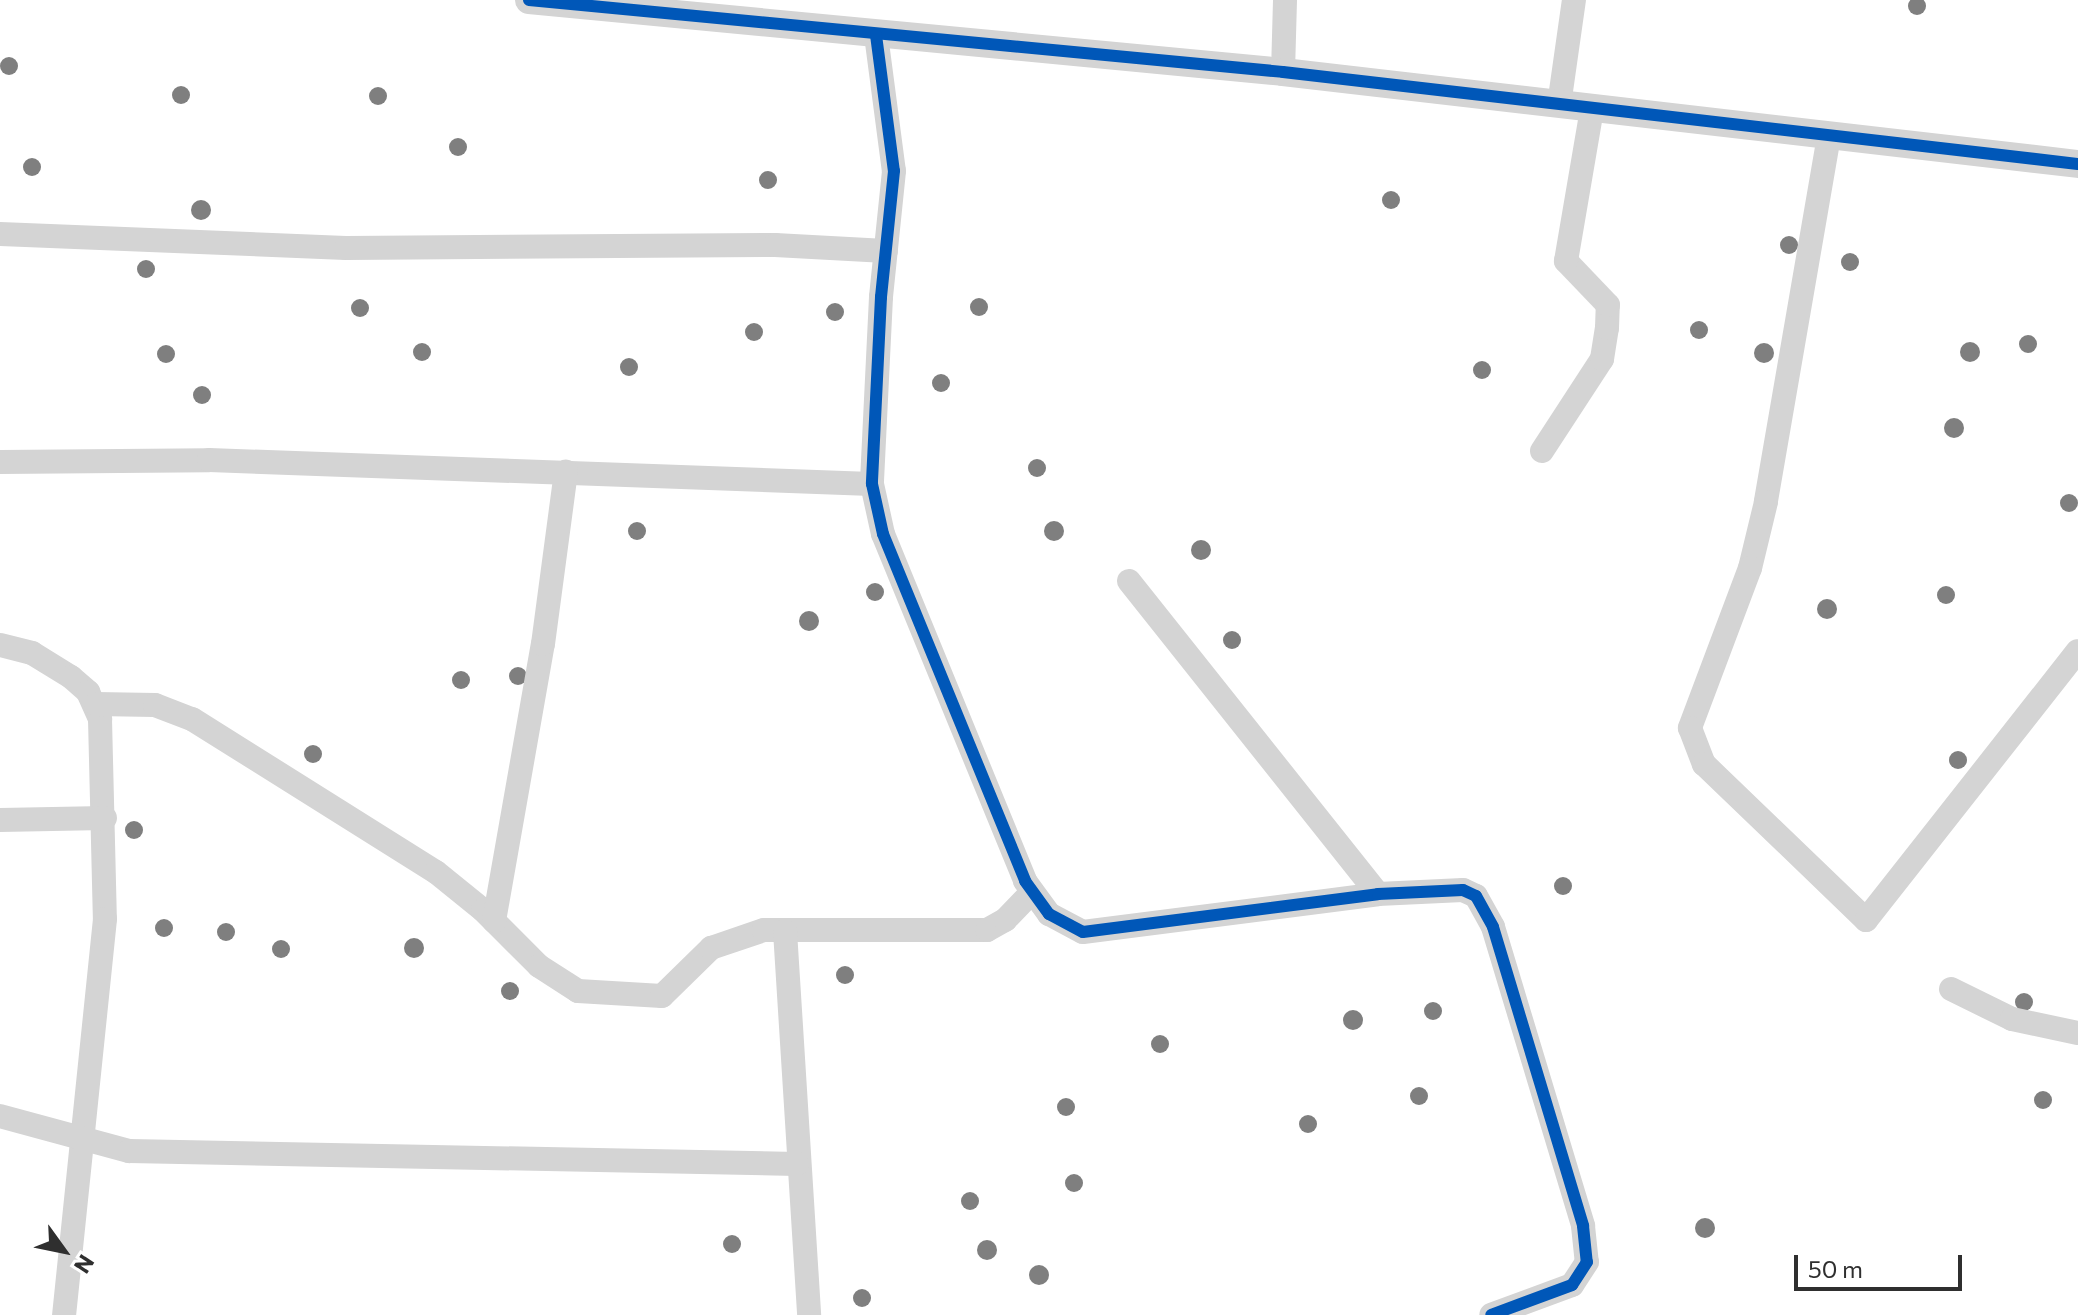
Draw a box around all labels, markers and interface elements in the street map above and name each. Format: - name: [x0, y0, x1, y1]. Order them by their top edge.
- north arrow: [24, 1211, 104, 1291]
- scale bar: [1798, 1239, 1966, 1289]
- text: N: [69, 1250, 100, 1279]
- text: 50 m: [1808, 1254, 1863, 1283]

